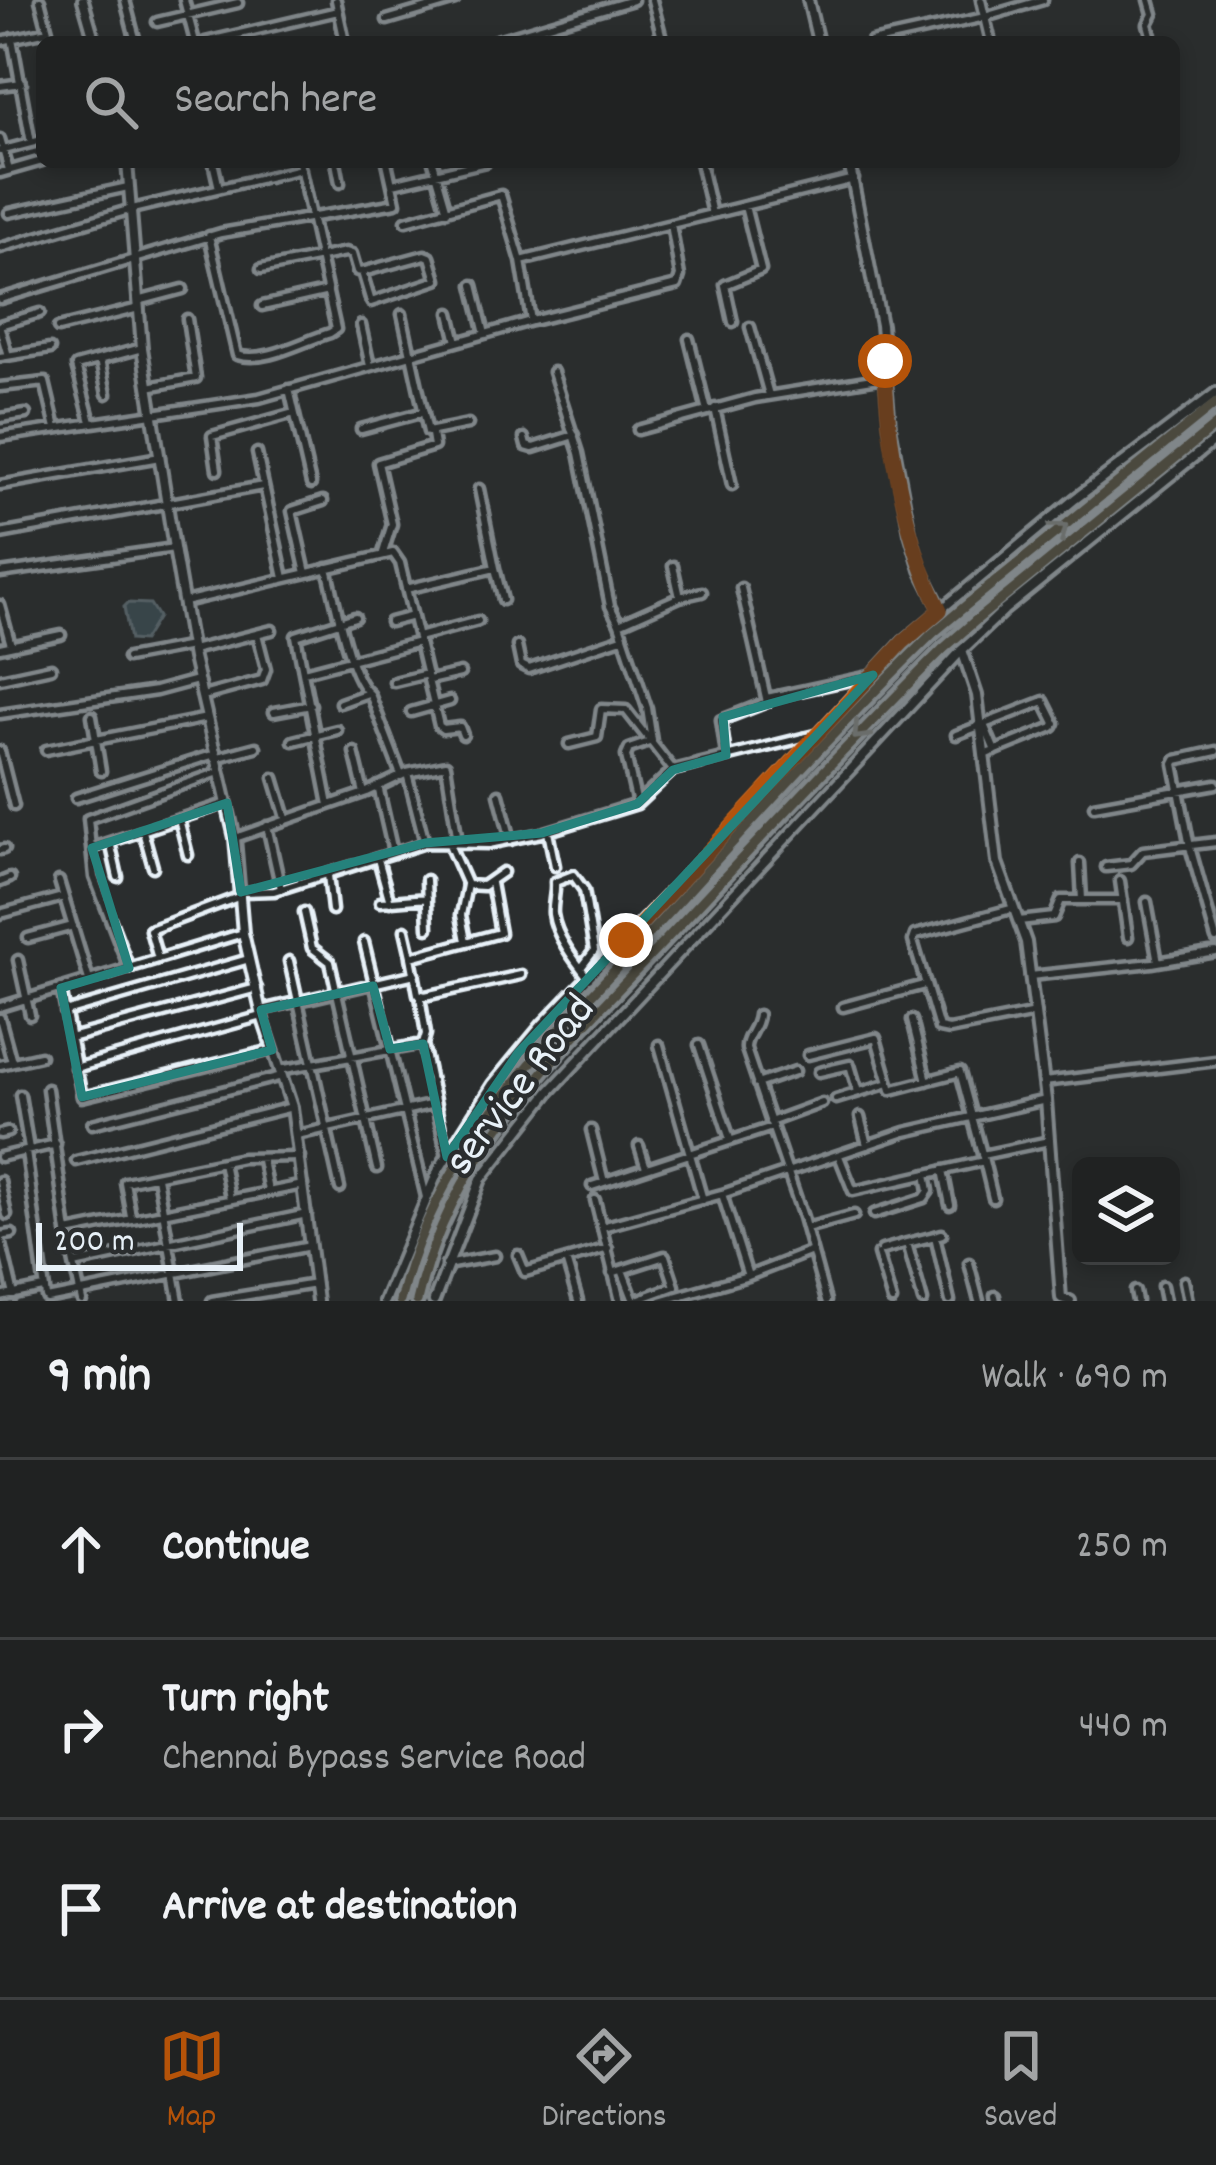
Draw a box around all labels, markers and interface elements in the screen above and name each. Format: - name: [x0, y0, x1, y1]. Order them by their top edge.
- search box: [36, 36, 1180, 168]
- icon: search: [78, 69, 144, 135]
- text: Search here: [174, 70, 377, 134]
- route start: [858, 334, 912, 388]
- one-way arrow: [1047, 523, 1069, 544]
- one-way arrow: [853, 718, 875, 740]
- route end: [599, 913, 653, 967]
- street label: service Road: [431, 983, 613, 1191]
- map controls: [1072, 1157, 1180, 1265]
- button: layers: [1072, 1157, 1180, 1265]
- scale bar: [36, 1217, 243, 1270]
- text: 200 m: [54, 1220, 135, 1267]
- text: 9 min: [48, 1343, 151, 1415]
- text: Walk · 690 m: [981, 1352, 1168, 1407]
- icon: ahead: [48, 1516, 114, 1582]
- text: Continue: [162, 1517, 310, 1581]
- text: 250 m: [1076, 1521, 1168, 1576]
- text: Turn right: [162, 1669, 329, 1733]
- icon: right: [48, 1696, 114, 1762]
- text: 440 m: [1079, 1701, 1168, 1756]
- text: Chennai Bypass Service Road: [162, 1733, 586, 1788]
- icon: arrive: [48, 1876, 114, 1942]
- text: Arrive at destination: [162, 1877, 517, 1941]
- tab: Map: [159, 2023, 225, 2142]
- tab: Directions: [542, 2023, 667, 2142]
- tab: Saved: [984, 2023, 1057, 2142]

